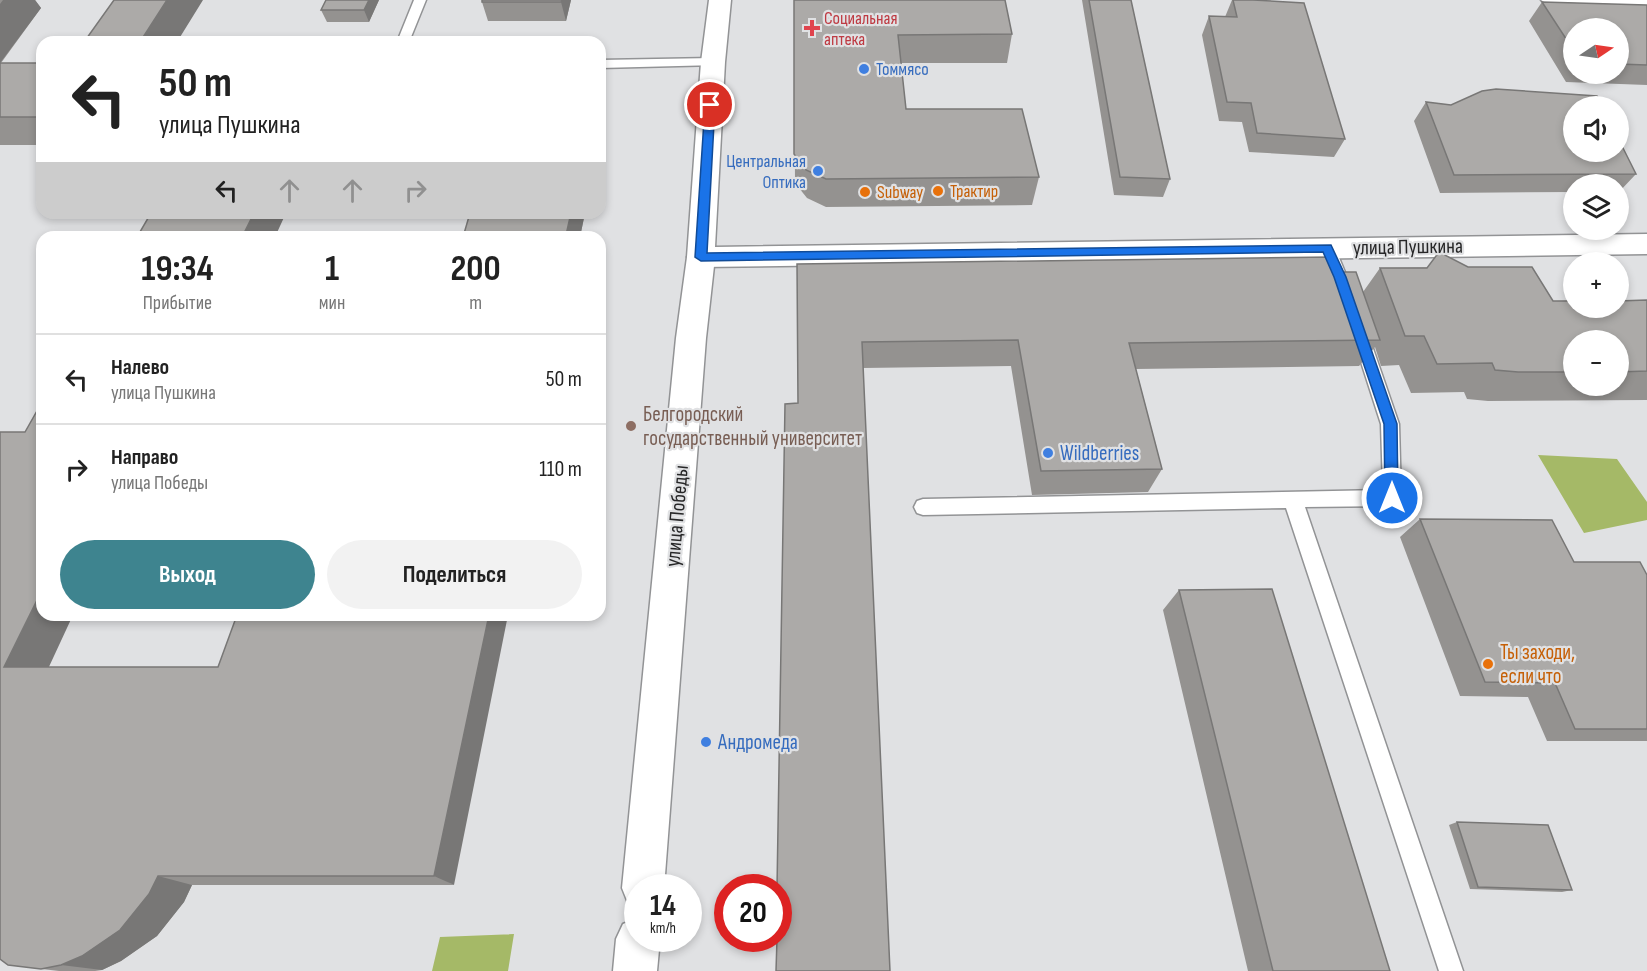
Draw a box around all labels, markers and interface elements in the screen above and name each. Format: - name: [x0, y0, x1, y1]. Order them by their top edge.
- place label: Социальная аптека: [824, 8, 898, 50]
- north arrow: [1563, 18, 1629, 84]
- map controls: [1563, 18, 1629, 396]
- marker: Социальная аптека: [805, 21, 819, 35]
- text: 50 m: [159, 58, 232, 109]
- place label: Томмясо: [876, 59, 929, 80]
- icon: left: [60, 60, 138, 138]
- marker: Томмясо: [857, 62, 871, 76]
- pin: [684, 79, 735, 130]
- icon: arrive: [693, 88, 726, 121]
- button: sound: [1563, 96, 1629, 162]
- text: улица Пушкина: [159, 109, 301, 141]
- place label: Центральная Оптика: [726, 151, 806, 193]
- marker: Центральная Оптика: [811, 164, 825, 178]
- icon: left: [210, 174, 243, 207]
- icon: ahead: [273, 174, 306, 207]
- icon: ahead: [336, 174, 369, 207]
- icon: right: [399, 174, 432, 207]
- button: layers: [1563, 174, 1629, 240]
- place label: Трактир: [950, 181, 998, 202]
- place label: Subway: [877, 182, 923, 203]
- marker: Трактир: [931, 184, 945, 198]
- marker: Subway: [858, 185, 872, 199]
- street label: улица Пушкина: [1353, 234, 1463, 260]
- text: 19:34: [141, 248, 213, 291]
- text: 1: [325, 248, 339, 291]
- text: 200: [451, 248, 501, 291]
- button: +: [1563, 252, 1629, 318]
- text: Прибытие: [143, 291, 212, 315]
- text: мин: [319, 291, 345, 315]
- text: m: [469, 291, 482, 315]
- button: −: [1563, 330, 1629, 396]
- text: Налево: [111, 354, 169, 381]
- icon: left: [60, 363, 93, 396]
- text: 50 m: [546, 366, 582, 393]
- text: улица Пушкина: [111, 381, 216, 405]
- place label: Белгородский государственный университет: [643, 402, 862, 451]
- marker: Белгородский государственный университет: [624, 419, 638, 433]
- place label: Wildberries: [1060, 441, 1139, 466]
- text: Направо: [111, 444, 178, 471]
- marker: Wildberries: [1041, 446, 1055, 460]
- icon: right: [60, 453, 93, 486]
- text: 110 m: [539, 456, 582, 483]
- street label: улица Победы: [660, 464, 694, 568]
- position arrow: [1360, 466, 1424, 530]
- text: улица Победы: [111, 471, 208, 495]
- button: Выход: [60, 540, 315, 609]
- button: Поделиться: [327, 540, 582, 609]
- place label: Ты заходи, если что: [1500, 640, 1575, 689]
- marker: Ты заходи, если что: [1481, 657, 1495, 671]
- place label: Андромеда: [717, 730, 798, 755]
- marker: Андромеда: [699, 735, 713, 749]
- speed limit sign: 20: [714, 874, 792, 952]
- text: 14: [650, 888, 676, 924]
- text: km/h: [650, 919, 676, 938]

